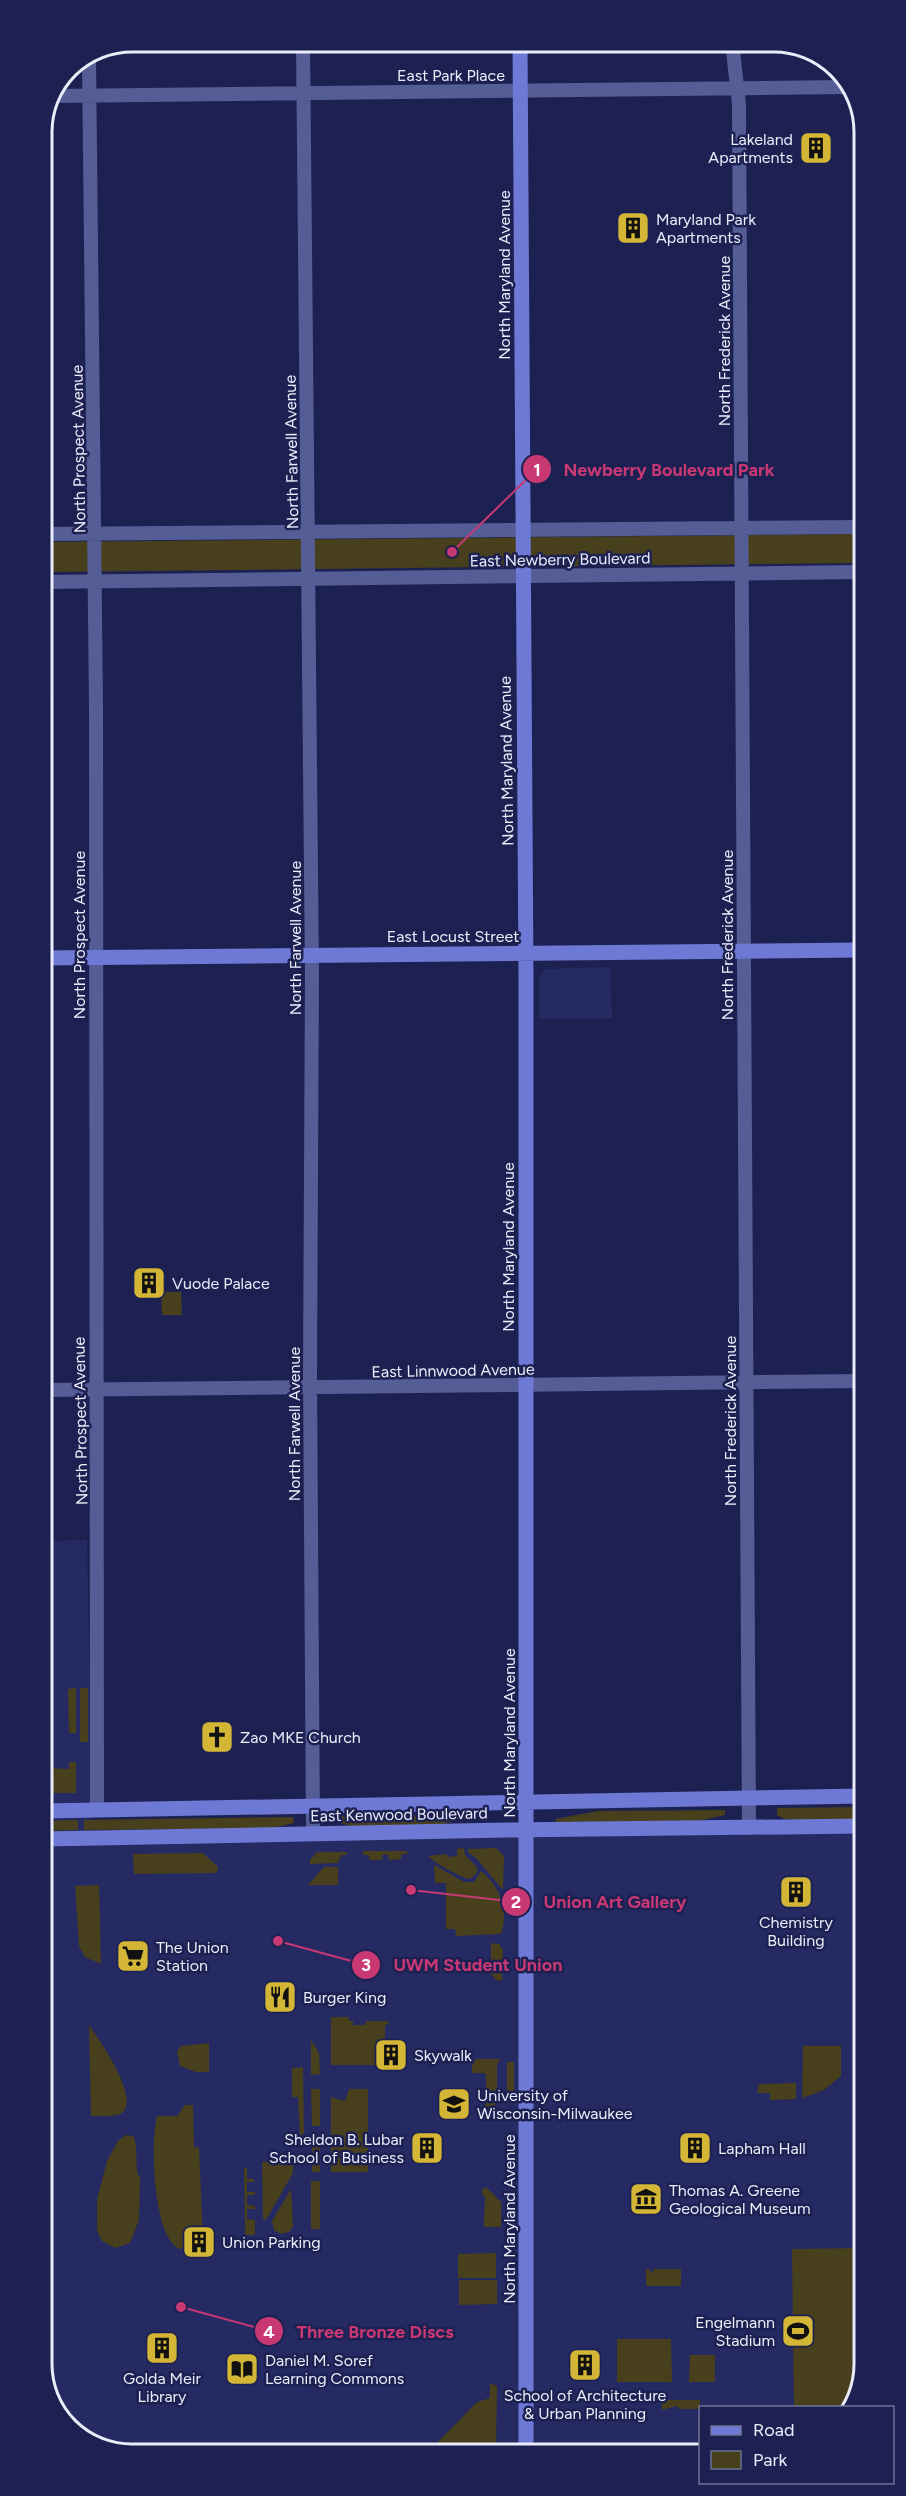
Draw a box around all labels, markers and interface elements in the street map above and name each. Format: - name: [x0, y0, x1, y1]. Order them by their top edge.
- street label: East Park Place: [397, 66, 505, 85]
- place label: Lakeland Apartments: [708, 130, 793, 167]
- building icon: Lakeland Apartments: [798, 130, 834, 166]
- street label: North Maryland Avenue: [495, 190, 514, 360]
- building icon: Maryland Park Apartments: [615, 210, 651, 246]
- place label: Maryland Park Apartments: [656, 210, 756, 247]
- street label: North Frederick Avenue: [715, 256, 734, 426]
- street label: North Prospect Avenue: [68, 364, 89, 533]
- street label: North Farwell Avenue: [281, 374, 302, 529]
- callout: Newberry Boulevard Park: [522, 451, 787, 487]
- text: 1: [533, 459, 541, 481]
- text: Newberry Boulevard Park: [563, 459, 775, 481]
- street label: East Newberry Boulevard: [469, 548, 651, 571]
- street label: North Maryland Avenue: [496, 676, 517, 846]
- street label: North Frederick Avenue: [718, 850, 737, 1020]
- street label: North Prospect Avenue: [70, 851, 89, 1019]
- street label: North Farwell Avenue: [286, 861, 305, 1015]
- street label: East Locust Street: [387, 927, 519, 946]
- street label: North Maryland Avenue: [499, 1162, 518, 1332]
- building icon: Vuode Palace: [131, 1265, 167, 1301]
- place label: Vuode Palace: [172, 1274, 270, 1293]
- street label: North Prospect Avenue: [70, 1336, 91, 1505]
- street label: North Frederick Avenue: [721, 1336, 740, 1506]
- street label: North Farwell Avenue: [285, 1347, 304, 1501]
- street label: East Linnwood Avenue: [371, 1360, 535, 1381]
- street label: North Maryland Avenue: [500, 1648, 519, 1818]
- church icon: Zao MKE Church: [199, 1719, 235, 1755]
- place label: Zao MKE Church: [240, 1728, 361, 1747]
- street label: East Kenwood Boulevard: [310, 1803, 488, 1826]
- building icon: Chemistry Building: [778, 1874, 814, 1910]
- callout: Union Art Gallery: [501, 1884, 698, 1920]
- text: 2: [511, 1891, 521, 1913]
- text: Union Art Gallery: [544, 1891, 687, 1913]
- place label: Chemistry Building: [759, 1913, 834, 1950]
- supermarket icon: The Union Station: [115, 1938, 151, 1974]
- place label: The Union Station: [156, 1938, 229, 1975]
- callout: UWM Student Union: [351, 1947, 574, 1983]
- text: 3: [361, 1954, 371, 1976]
- text: UWM Student Union: [394, 1954, 562, 1976]
- restaurant icon: Burger King: [262, 1979, 298, 2015]
- place label: Burger King: [303, 1988, 386, 2007]
- building icon: Skywalk: [373, 2037, 409, 2073]
- place label: Skywalk: [414, 2046, 472, 2065]
- school or university icon: University of Wisconsin-Milwaukee: [436, 2086, 472, 2122]
- place label: University of Wisconsin-Milwaukee: [477, 2086, 633, 2123]
- place label: Sheldon B. Lubar School of Business: [269, 2130, 405, 2167]
- building icon: Sheldon B. Lubar School of Business: [409, 2130, 445, 2166]
- building icon: Lapham Hall: [677, 2130, 713, 2166]
- street label: North Maryland Avenue: [500, 2134, 519, 2304]
- place label: Lapham Hall: [718, 2139, 806, 2158]
- museum icon: Thomas A. Greene Geological Museum: [628, 2181, 664, 2217]
- place label: Thomas A. Greene Geological Museum: [669, 2181, 811, 2218]
- building icon: Union Parking: [181, 2224, 217, 2260]
- place label: Union Parking: [222, 2233, 321, 2252]
- callout: Three Bronze Discs: [254, 2313, 465, 2349]
- place label: Engelmann Stadium: [695, 2313, 775, 2350]
- sports icon: Engelmann Stadium: [780, 2313, 816, 2349]
- text: 4: [263, 2321, 275, 2343]
- text: Three Bronze Discs: [296, 2321, 454, 2343]
- building icon: Golda Meir Library: [144, 2330, 180, 2366]
- building icon: School of Architecture & Urban Planning: [567, 2347, 603, 2383]
- library icon: Daniel M. Soref Learning Commons: [224, 2351, 260, 2387]
- place label: Daniel M. Soref Learning Commons: [265, 2351, 404, 2388]
- place label: Golda Meir Library: [123, 2369, 202, 2406]
- place label: School of Architecture & Urban Planning: [504, 2386, 667, 2423]
- legend: [699, 2406, 894, 2484]
- text: Road: [753, 2419, 794, 2441]
- text: Park: [753, 2449, 788, 2471]

